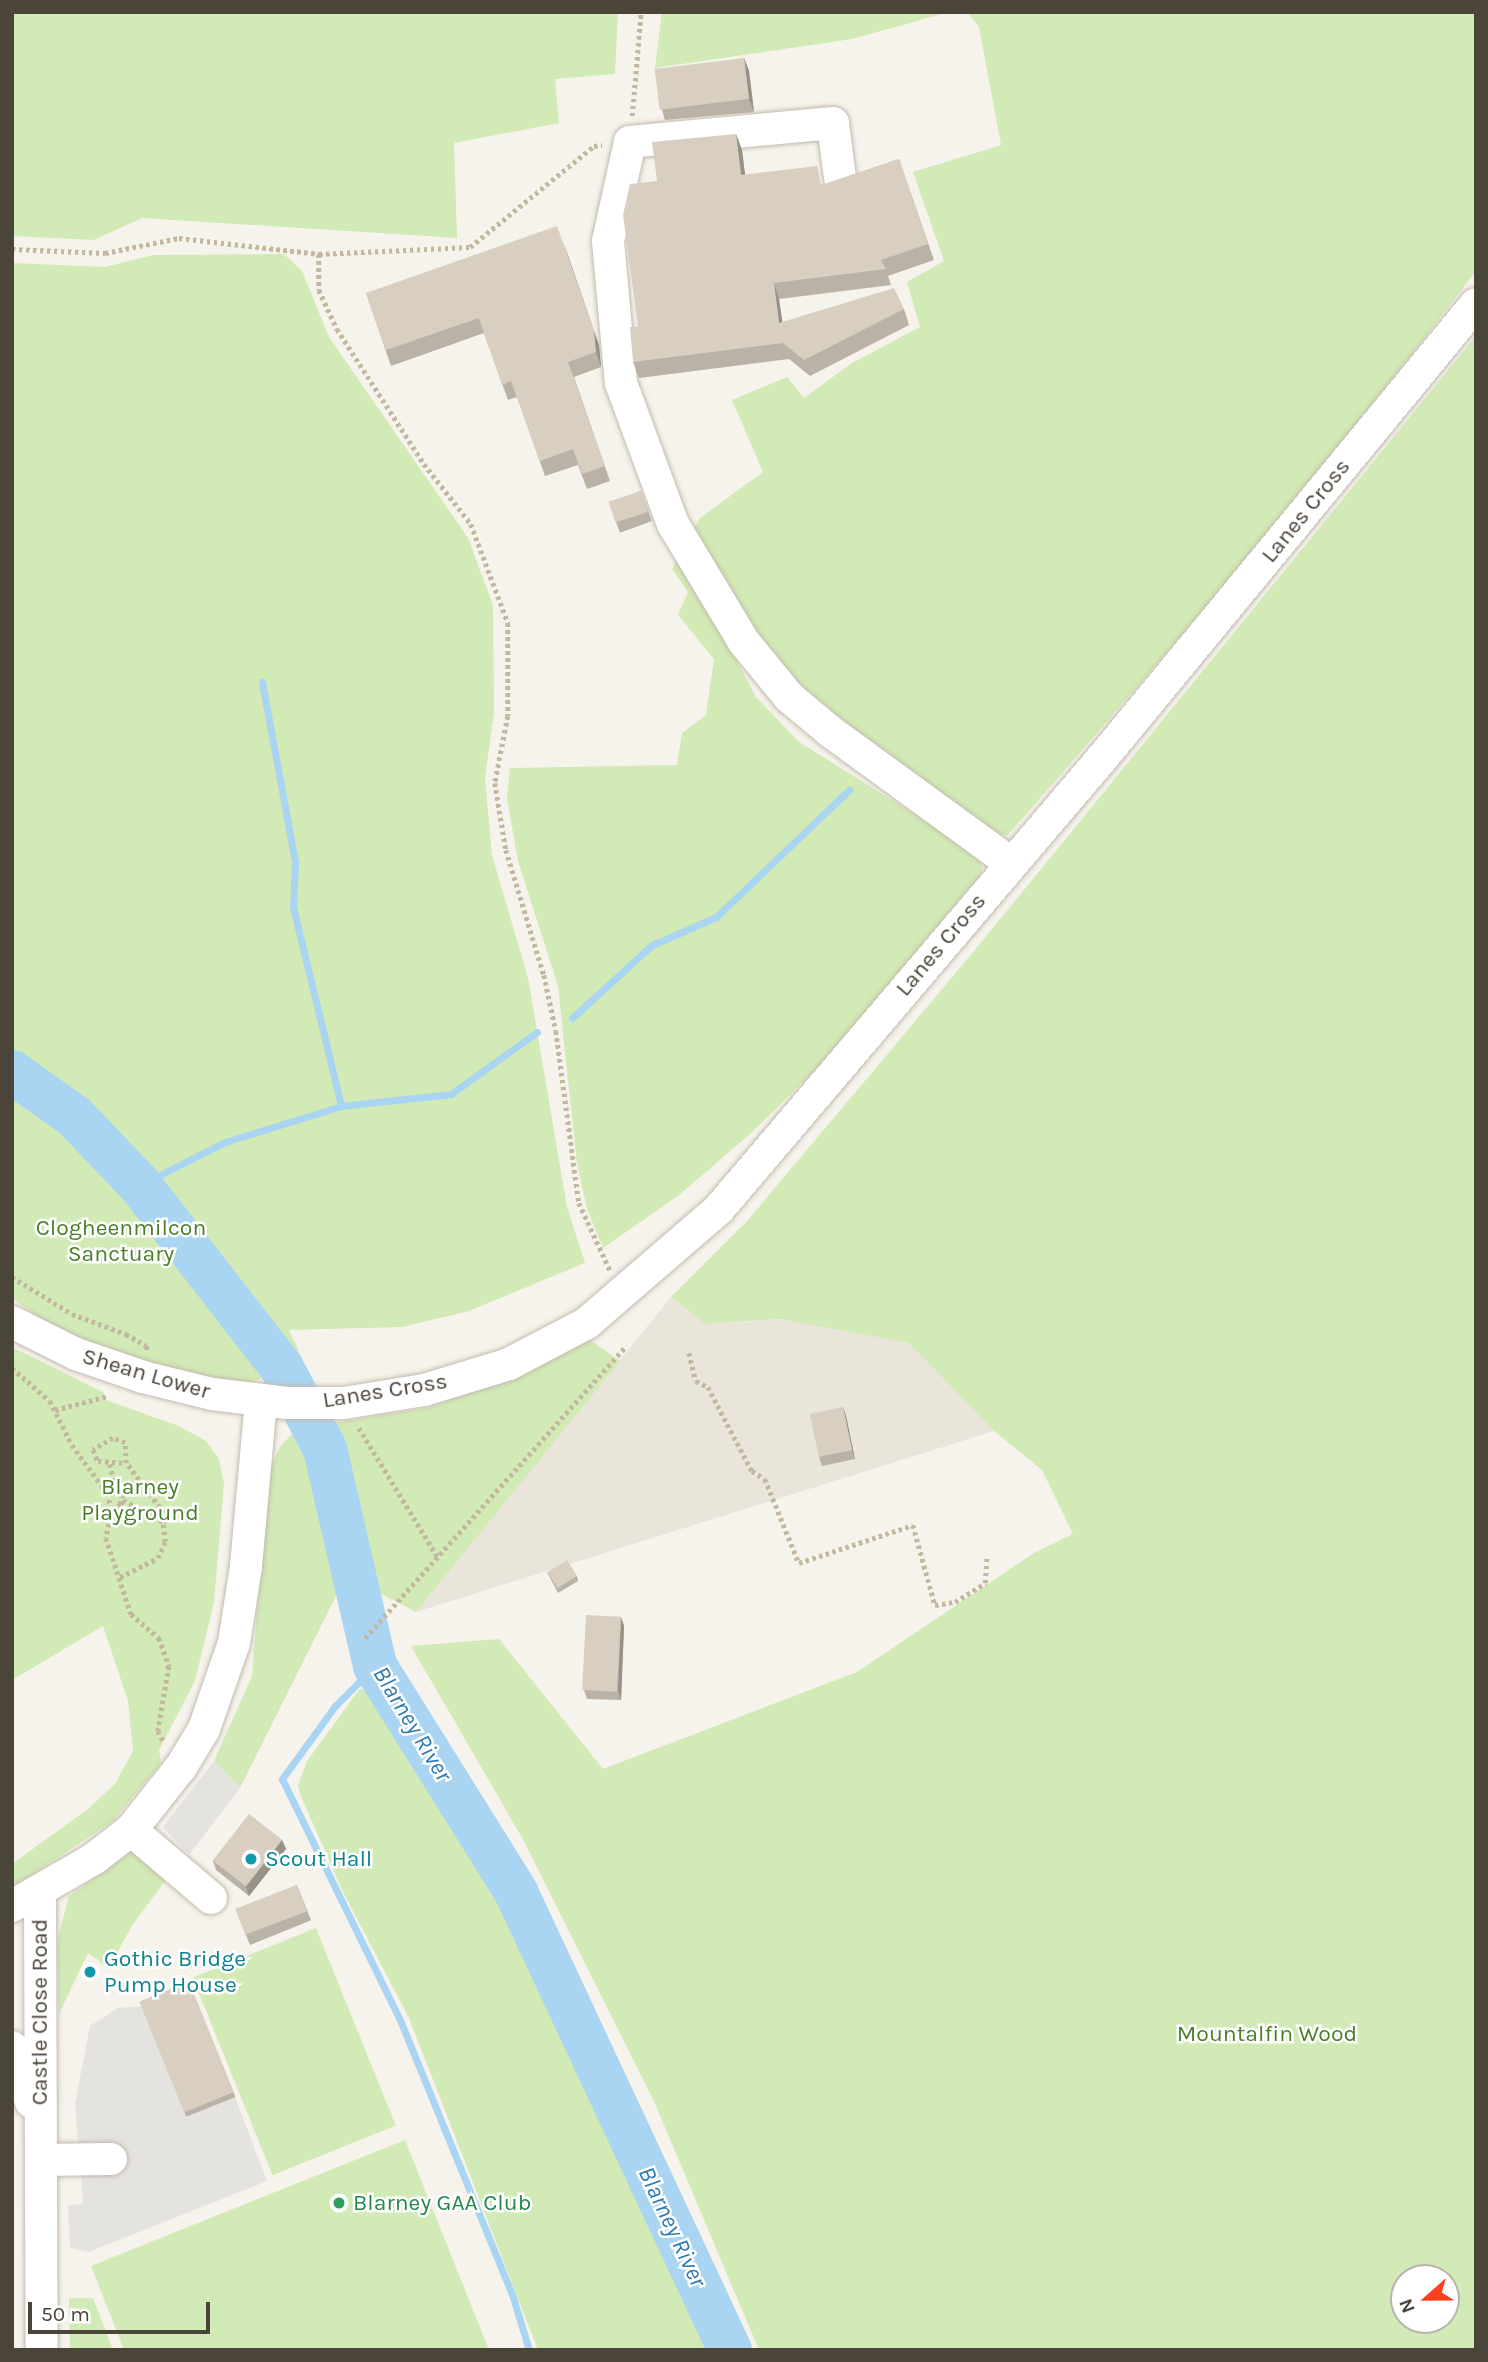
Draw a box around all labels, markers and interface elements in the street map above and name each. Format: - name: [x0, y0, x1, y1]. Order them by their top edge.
- street label: Lanes Cross: [1256, 453, 1356, 569]
- street label: Lanes Cross: [890, 888, 992, 1002]
- park label: Clogheenmilcon Sanctuary: [36, 1214, 206, 1268]
- street label: Shean Lower: [79, 1343, 213, 1405]
- street label: Lanes Cross: [321, 1368, 449, 1414]
- park label: Blarney Playground: [81, 1473, 199, 1527]
- water label: Blarney River: [366, 1661, 458, 1787]
- place label: Scout Hall: [265, 1845, 372, 1873]
- marker: Scout Hall: [243, 1851, 259, 1867]
- street label: Castle Close Road: [26, 1919, 54, 2105]
- place label: Gothic Bridge Pump House: [104, 1945, 246, 1999]
- marker: Gothic Bridge Pump House: [82, 1964, 98, 1980]
- park label: Mountalfin Wood: [1177, 2020, 1357, 2048]
- water label: Blarney River: [632, 2162, 712, 2292]
- place label: Blarney GAA Club: [353, 2189, 531, 2217]
- marker: Blarney GAA Club: [331, 2195, 347, 2211]
- north arrow: [1390, 2264, 1460, 2334]
- scale bar: [32, 2288, 214, 2332]
- text: N: [1395, 2296, 1420, 2316]
- text: 50 m: [41, 2302, 90, 2326]

